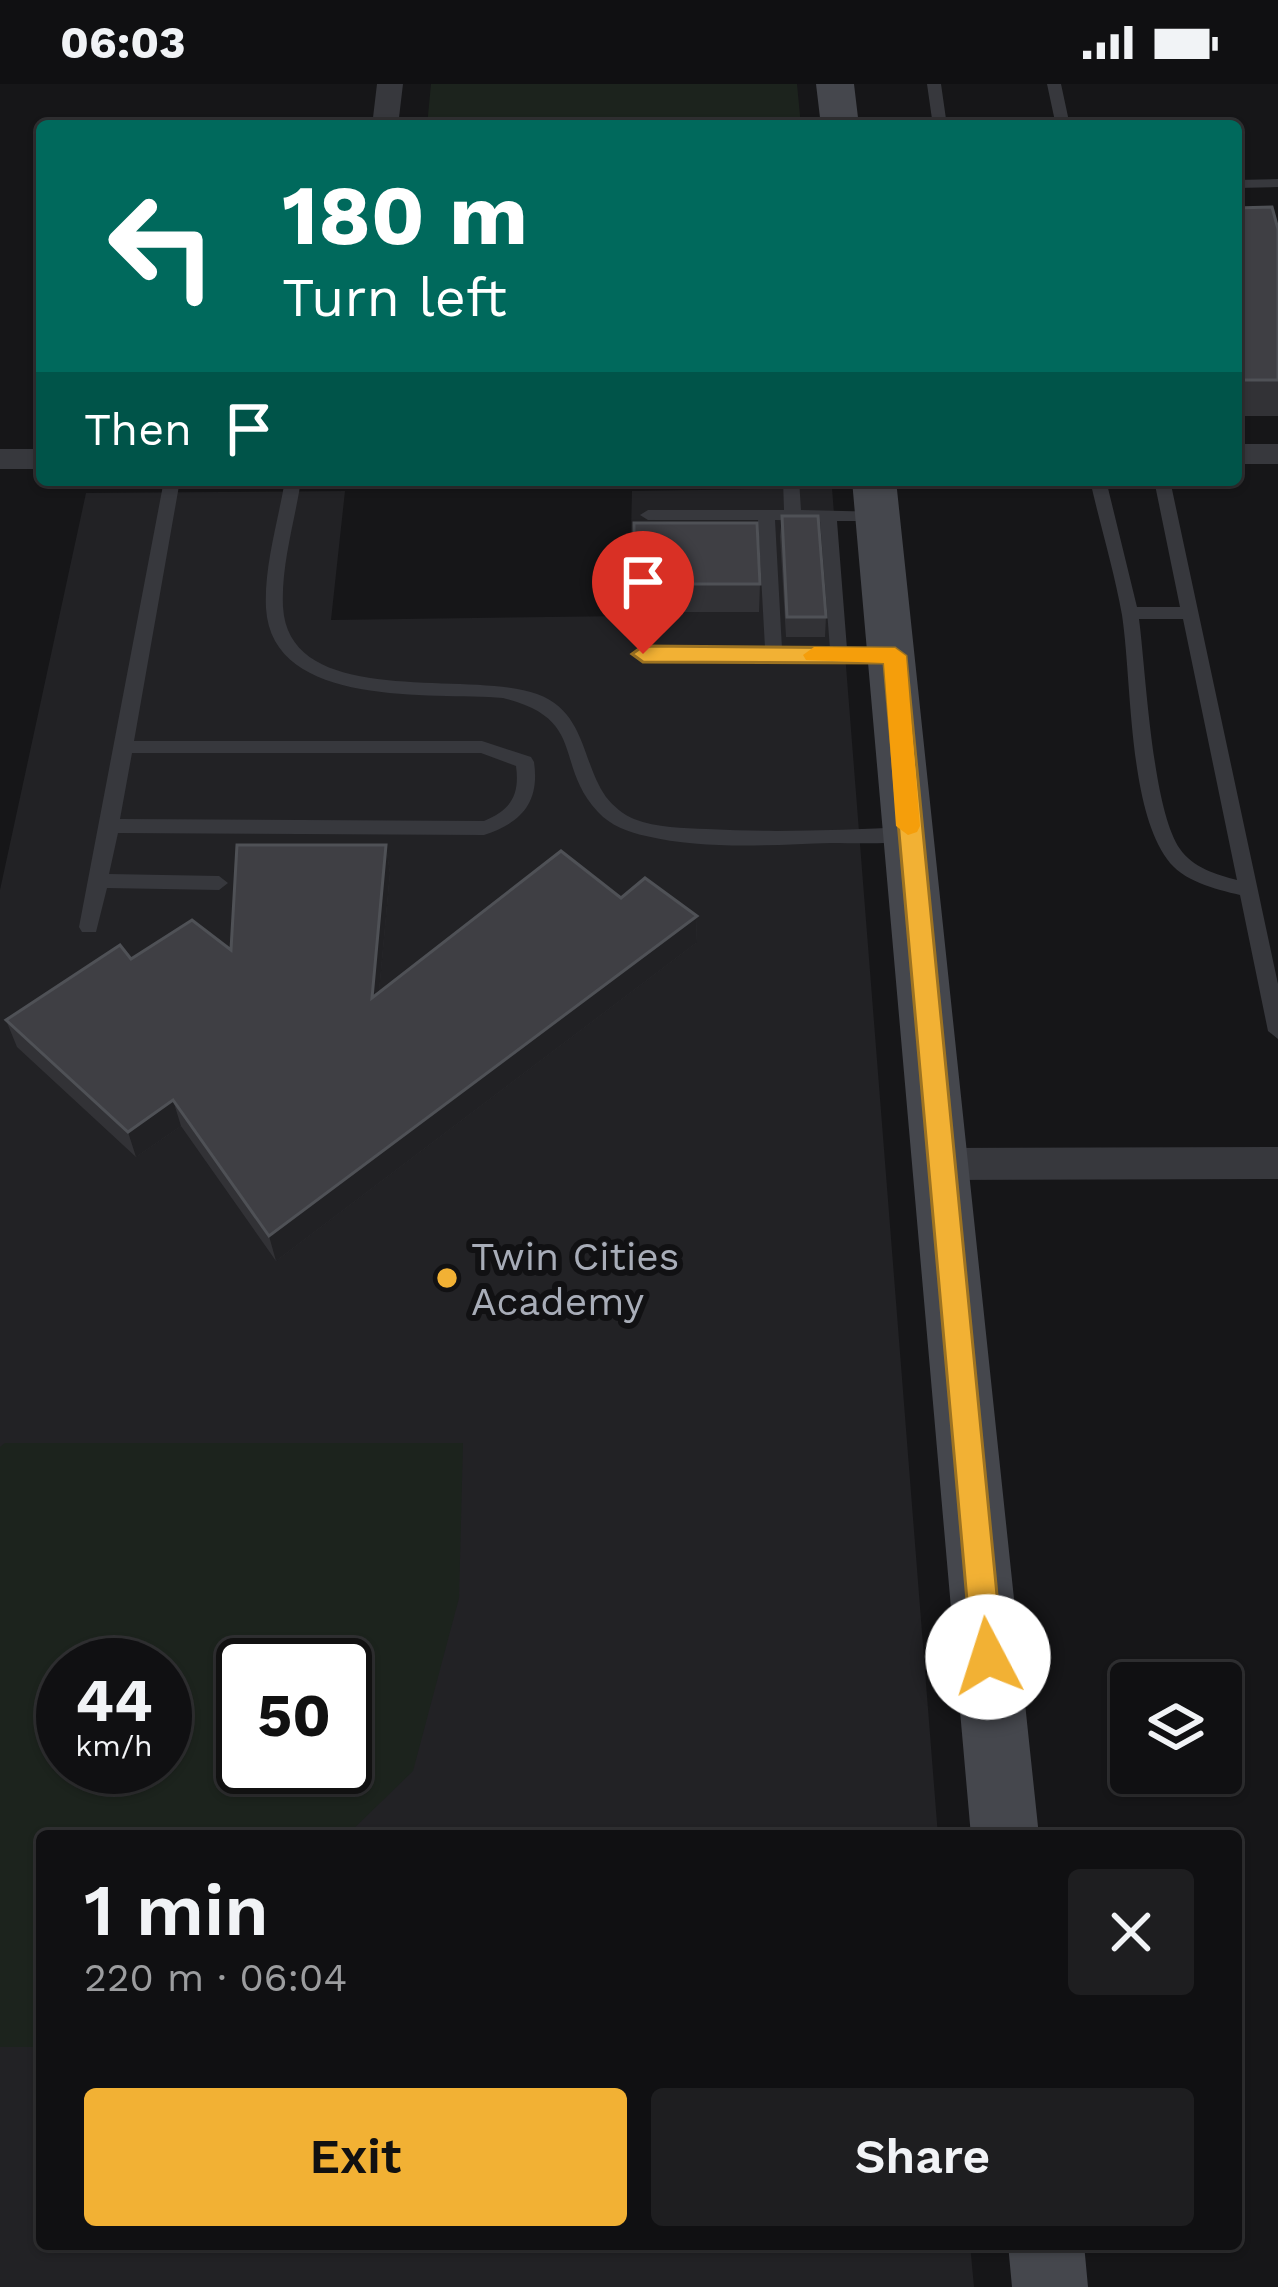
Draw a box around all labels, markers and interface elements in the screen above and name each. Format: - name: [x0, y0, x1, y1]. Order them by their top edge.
- text: 06:03: [60, 16, 186, 69]
- text: 180 m: [282, 166, 528, 264]
- icon: left: [84, 168, 240, 324]
- text: Turn left: [282, 266, 507, 329]
- icon: arrive: [216, 396, 282, 462]
- text: Then: [84, 403, 192, 456]
- pin: [592, 531, 694, 654]
- icon: arrive: [610, 549, 676, 615]
- place label: Twin Cities Academy: [471, 1234, 679, 1324]
- marker: Twin Cities Academy: [434, 1265, 460, 1291]
- position arrow: [925, 1594, 1051, 1720]
- speed limit sign: 50: [216, 1638, 372, 1794]
- map controls: [1110, 1662, 1242, 1794]
- button: layers: [1110, 1662, 1242, 1794]
- text: 44: [75, 1665, 153, 1736]
- text: km/h: [75, 1728, 153, 1763]
- text: 1 min: [84, 1868, 269, 1952]
- button: close: [1068, 1869, 1194, 1995]
- text: 220 m · 06:04: [84, 1955, 347, 2000]
- button: Exit: [84, 2088, 627, 2226]
- button: Share: [651, 2088, 1194, 2226]

